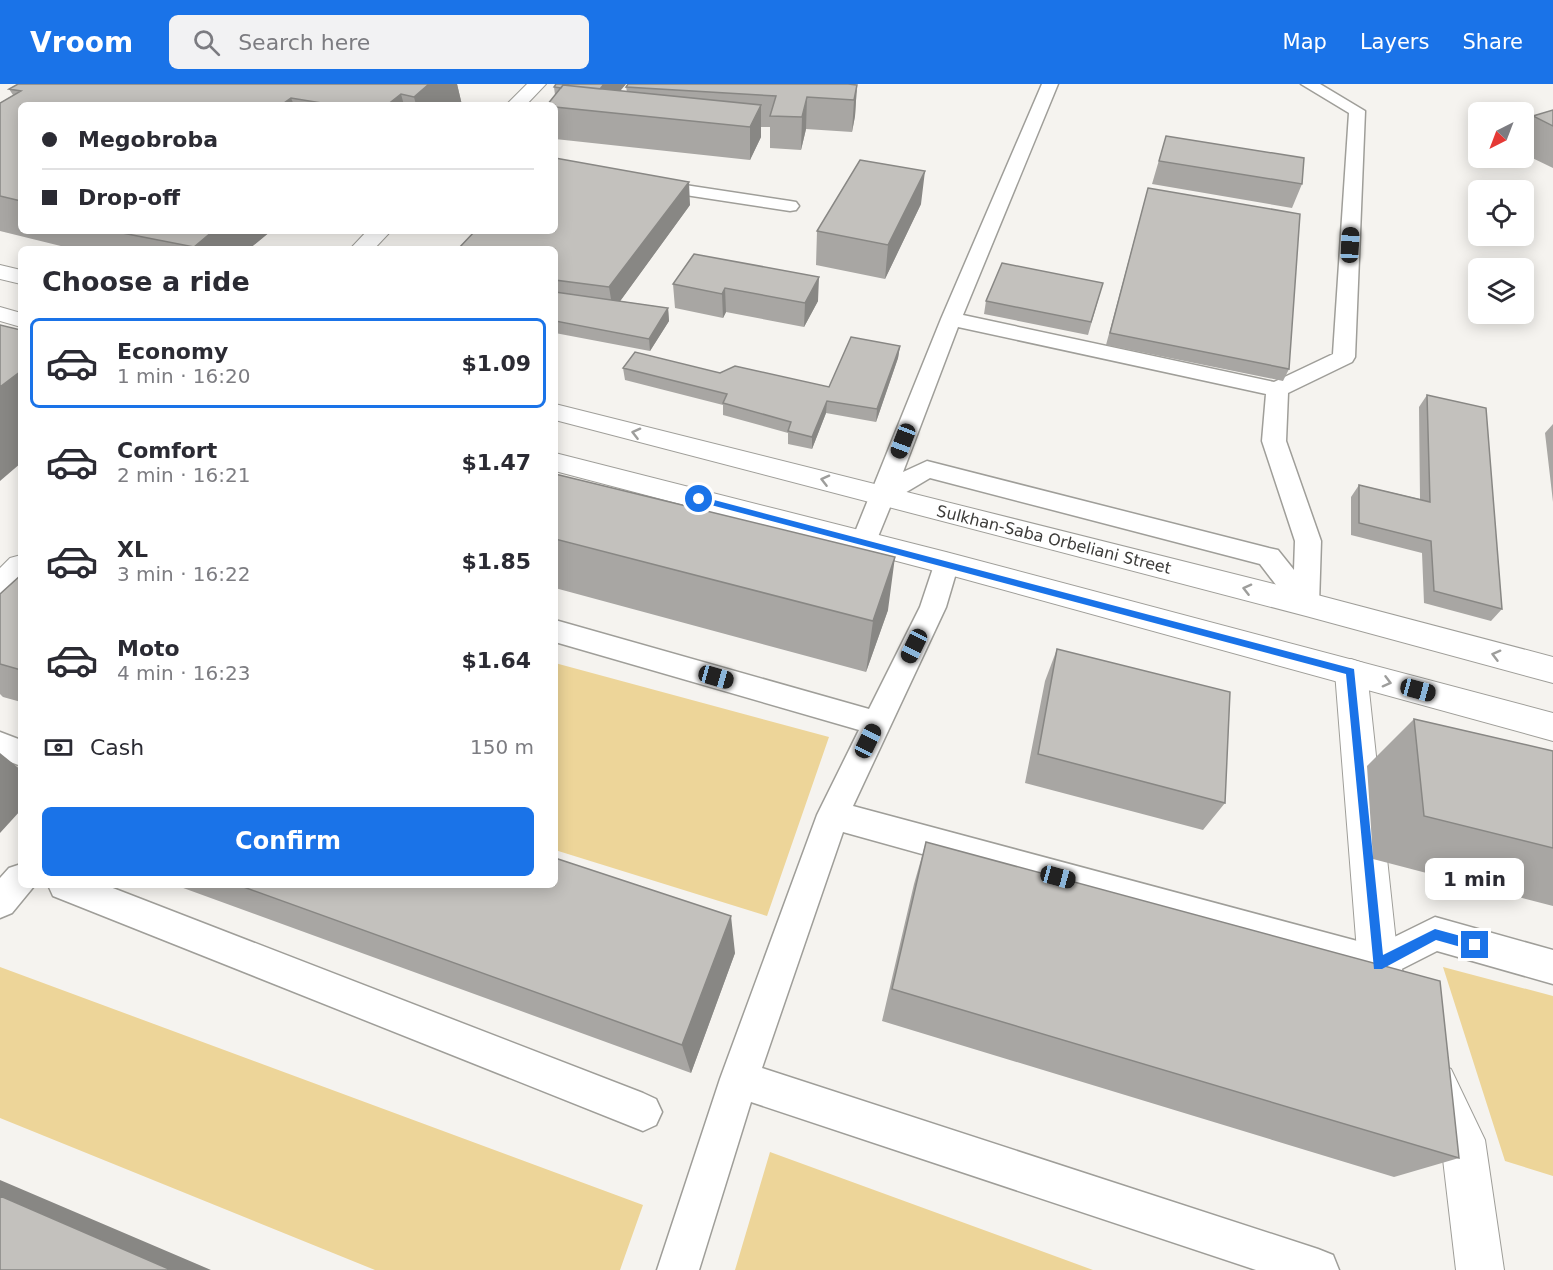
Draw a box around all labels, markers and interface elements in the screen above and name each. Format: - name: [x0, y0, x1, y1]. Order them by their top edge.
- search box: [169, 15, 589, 69]
- text: Vroom: [30, 26, 133, 59]
- icon: search: [190, 26, 223, 59]
- text: Search here: [238, 30, 370, 55]
- text: Map: [1283, 30, 1327, 54]
- text: Layers: [1360, 30, 1429, 54]
- text: Share: [1462, 30, 1523, 54]
- north arrow: [1468, 102, 1534, 168]
- map controls: [1468, 102, 1534, 324]
- text: Megobroba: [78, 127, 218, 152]
- button: locate: [1468, 180, 1534, 246]
- text: Drop-off: [78, 185, 180, 210]
- car: [1340, 227, 1360, 263]
- button: layers: [1468, 258, 1534, 324]
- text: Choose a ride: [42, 266, 250, 297]
- icon: car: [45, 336, 99, 390]
- text: Economy: [117, 339, 228, 364]
- text: $1.09: [461, 351, 531, 376]
- text: 1 min · 16:20: [117, 364, 251, 388]
- car: [888, 421, 918, 461]
- one-way arrow: [631, 427, 641, 440]
- icon: car: [45, 435, 99, 489]
- text: Comfort: [117, 438, 217, 463]
- text: $1.47: [461, 450, 531, 475]
- text: 2 min · 16:21: [117, 463, 251, 487]
- one-way arrow: [820, 475, 830, 488]
- route start: [685, 485, 712, 512]
- street label: Sulkhan-Saba Orbeliani Street: [935, 501, 1173, 578]
- icon: car: [45, 534, 99, 588]
- text: XL: [117, 537, 148, 562]
- text: $1.85: [461, 549, 531, 574]
- text: 3 min · 16:22: [117, 562, 251, 586]
- one-way arrow: [1242, 583, 1252, 596]
- car: [898, 626, 930, 666]
- icon: car: [45, 633, 99, 687]
- text: Moto: [117, 636, 180, 661]
- text: $1.64: [461, 648, 531, 673]
- one-way arrow: [1492, 649, 1502, 662]
- text: 4 min · 16:23: [117, 661, 251, 685]
- car: [696, 663, 736, 691]
- one-way arrow: [1382, 674, 1392, 687]
- car: [1398, 677, 1438, 703]
- car: [852, 721, 884, 761]
- icon: cash: [42, 731, 75, 764]
- text: Cash: [90, 735, 144, 760]
- text: 150 m: [470, 735, 534, 759]
- button: Confirm: [42, 807, 534, 876]
- callout: 1 min: [1426, 858, 1524, 900]
- car: [1038, 864, 1078, 890]
- text: 1 min: [1443, 867, 1506, 891]
- route end: [1461, 931, 1488, 958]

